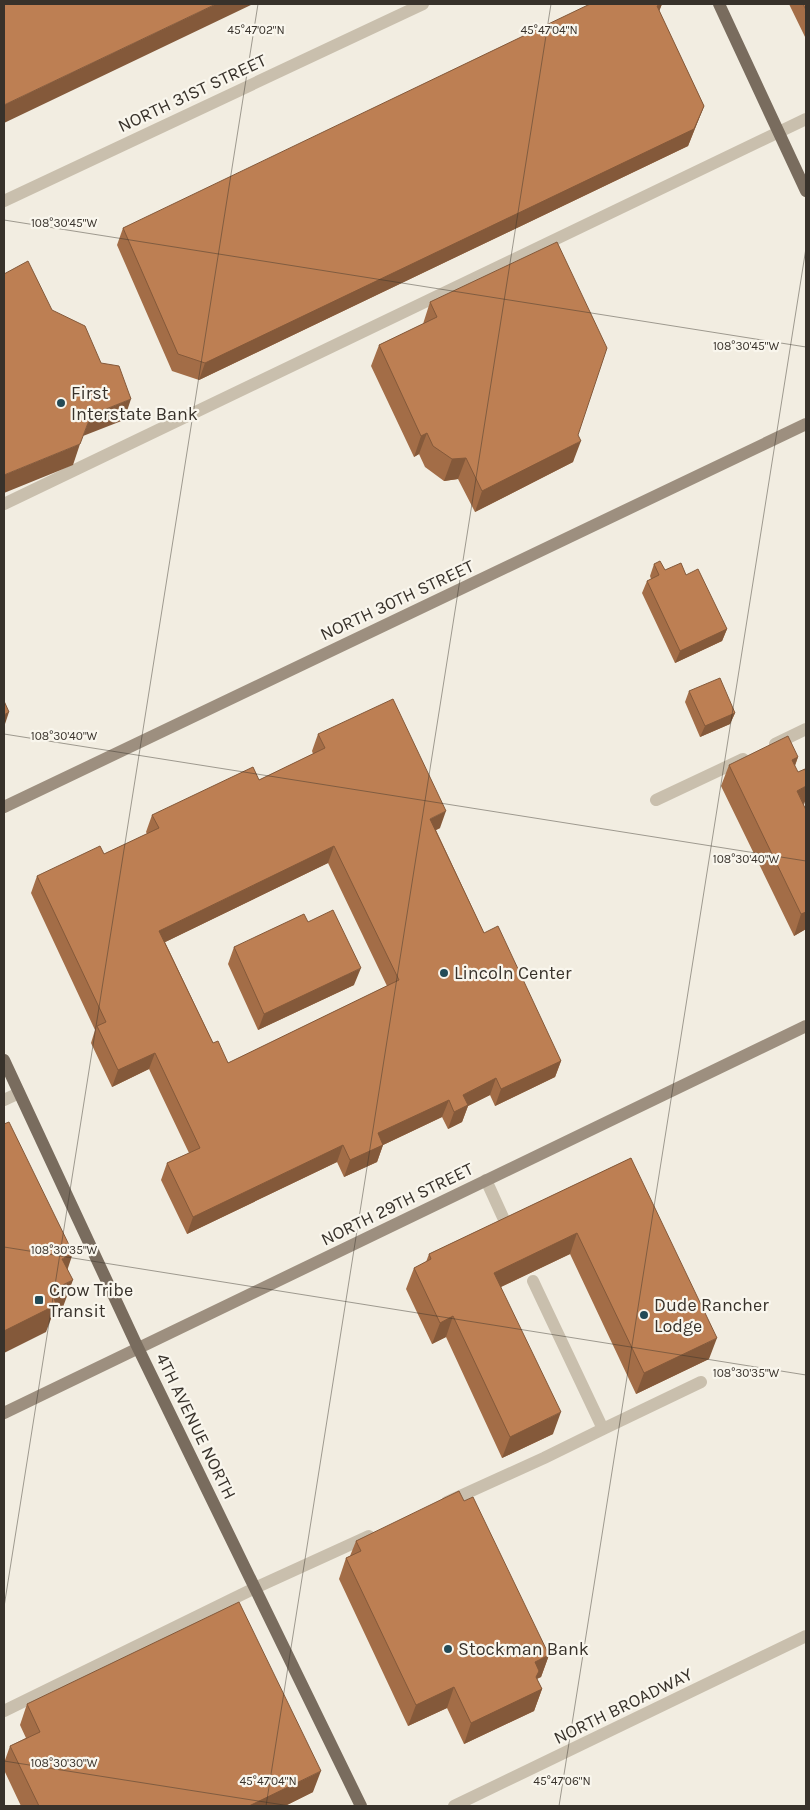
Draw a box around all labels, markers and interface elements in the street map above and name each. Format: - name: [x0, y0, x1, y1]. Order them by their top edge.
- text: 45°47'02"N: [227, 23, 285, 37]
- text: 45°47'04"N: [520, 23, 578, 37]
- street label: NORTH 31ST STREET: [114, 49, 270, 137]
- text: 108°30'45"W: [31, 216, 97, 230]
- text: 108°30'45"W: [713, 339, 779, 353]
- place label: First Interstate Bank: [71, 382, 198, 425]
- marker: First Interstate Bank: [55, 397, 67, 409]
- street label: NORTH 30TH STREET: [317, 555, 477, 645]
- text: 108°30'40"W: [31, 729, 98, 743]
- text: 108°30'40"W: [713, 852, 780, 866]
- place label: Lincoln Center: [454, 962, 572, 984]
- marker: Lincoln Center: [438, 967, 450, 979]
- street label: NORTH 29TH STREET: [317, 1158, 477, 1250]
- text: 108°30'35"W: [31, 1243, 98, 1257]
- place label: Crow Tribe Transit: [49, 1279, 133, 1322]
- marker: Crow Tribe Transit: [33, 1294, 45, 1306]
- place label: Dude Rancher Lodge: [654, 1294, 769, 1337]
- marker: Dude Rancher Lodge: [638, 1309, 650, 1321]
- street label: 4TH AVENUE NORTH: [151, 1349, 241, 1503]
- text: 108°30'35"W: [713, 1366, 780, 1380]
- place label: Stockman Bank: [458, 1638, 589, 1660]
- marker: Stockman Bank: [442, 1643, 454, 1655]
- street label: NORTH BROADWAY: [550, 1663, 696, 1749]
- text: 108°30'30"W: [31, 1756, 98, 1770]
- text: 45°47'04"N: [239, 1774, 297, 1788]
- text: 45°47'06"N: [533, 1774, 591, 1788]

